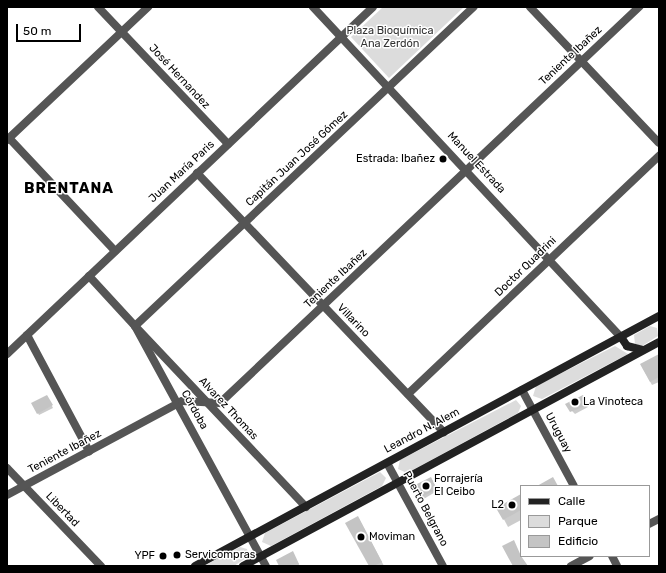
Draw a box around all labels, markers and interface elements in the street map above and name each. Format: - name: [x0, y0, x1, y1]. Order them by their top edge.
- scale bar: [18, 16, 83, 42]
- text: 50 m: [23, 24, 51, 38]
- street label: Teniente Ibañez: [537, 24, 605, 88]
- park label: Plaza Bioquímica Ana Zerdón: [347, 25, 433, 51]
- street label: José Hernandez: [146, 42, 212, 112]
- street label: Capitán Juan José Gómez: [243, 108, 351, 210]
- street label: Manuel Estrada: [444, 130, 508, 196]
- street label: Juan María Paris: [146, 138, 218, 206]
- place label: Estrada: Ibañez: [356, 152, 435, 166]
- marker: Estrada: Ibañez: [438, 154, 448, 164]
- district label: BRENTANA: [24, 180, 114, 198]
- street label: Doctor Quadrini: [493, 234, 559, 300]
- street label: Teniente Ibañez: [302, 247, 370, 311]
- street label: Villarino: [334, 302, 372, 340]
- street label: Alvarez Thomas: [196, 375, 260, 443]
- street label: Córdoba: [178, 388, 210, 432]
- place label: La Vinoteca: [583, 395, 643, 409]
- marker: La Vinoteca: [570, 397, 580, 407]
- street label: Leandro N. Alem: [382, 406, 462, 456]
- street label: Uruguay: [542, 411, 574, 455]
- street label: Teniente Ibañez: [26, 427, 104, 477]
- street label: Puerto Belgrano: [400, 469, 450, 549]
- place label: Forrajería El Ceibo: [434, 473, 483, 499]
- marker: Forrajería El Ceibo: [421, 481, 431, 491]
- legend: [520, 485, 650, 557]
- street label: Libertad: [42, 490, 82, 530]
- text: Calle: [558, 494, 585, 508]
- place label: L2: [491, 498, 504, 512]
- marker: L2: [507, 500, 517, 510]
- text: Parque: [558, 514, 598, 528]
- place label: Moviman: [369, 530, 415, 544]
- marker: Moviman: [356, 532, 366, 542]
- text: Edificio: [558, 534, 598, 548]
- place label: Servicompras: [185, 548, 255, 562]
- place label: YPF: [134, 549, 155, 563]
- marker: Servicompras: [172, 550, 182, 560]
- marker: YPF: [158, 551, 168, 561]

